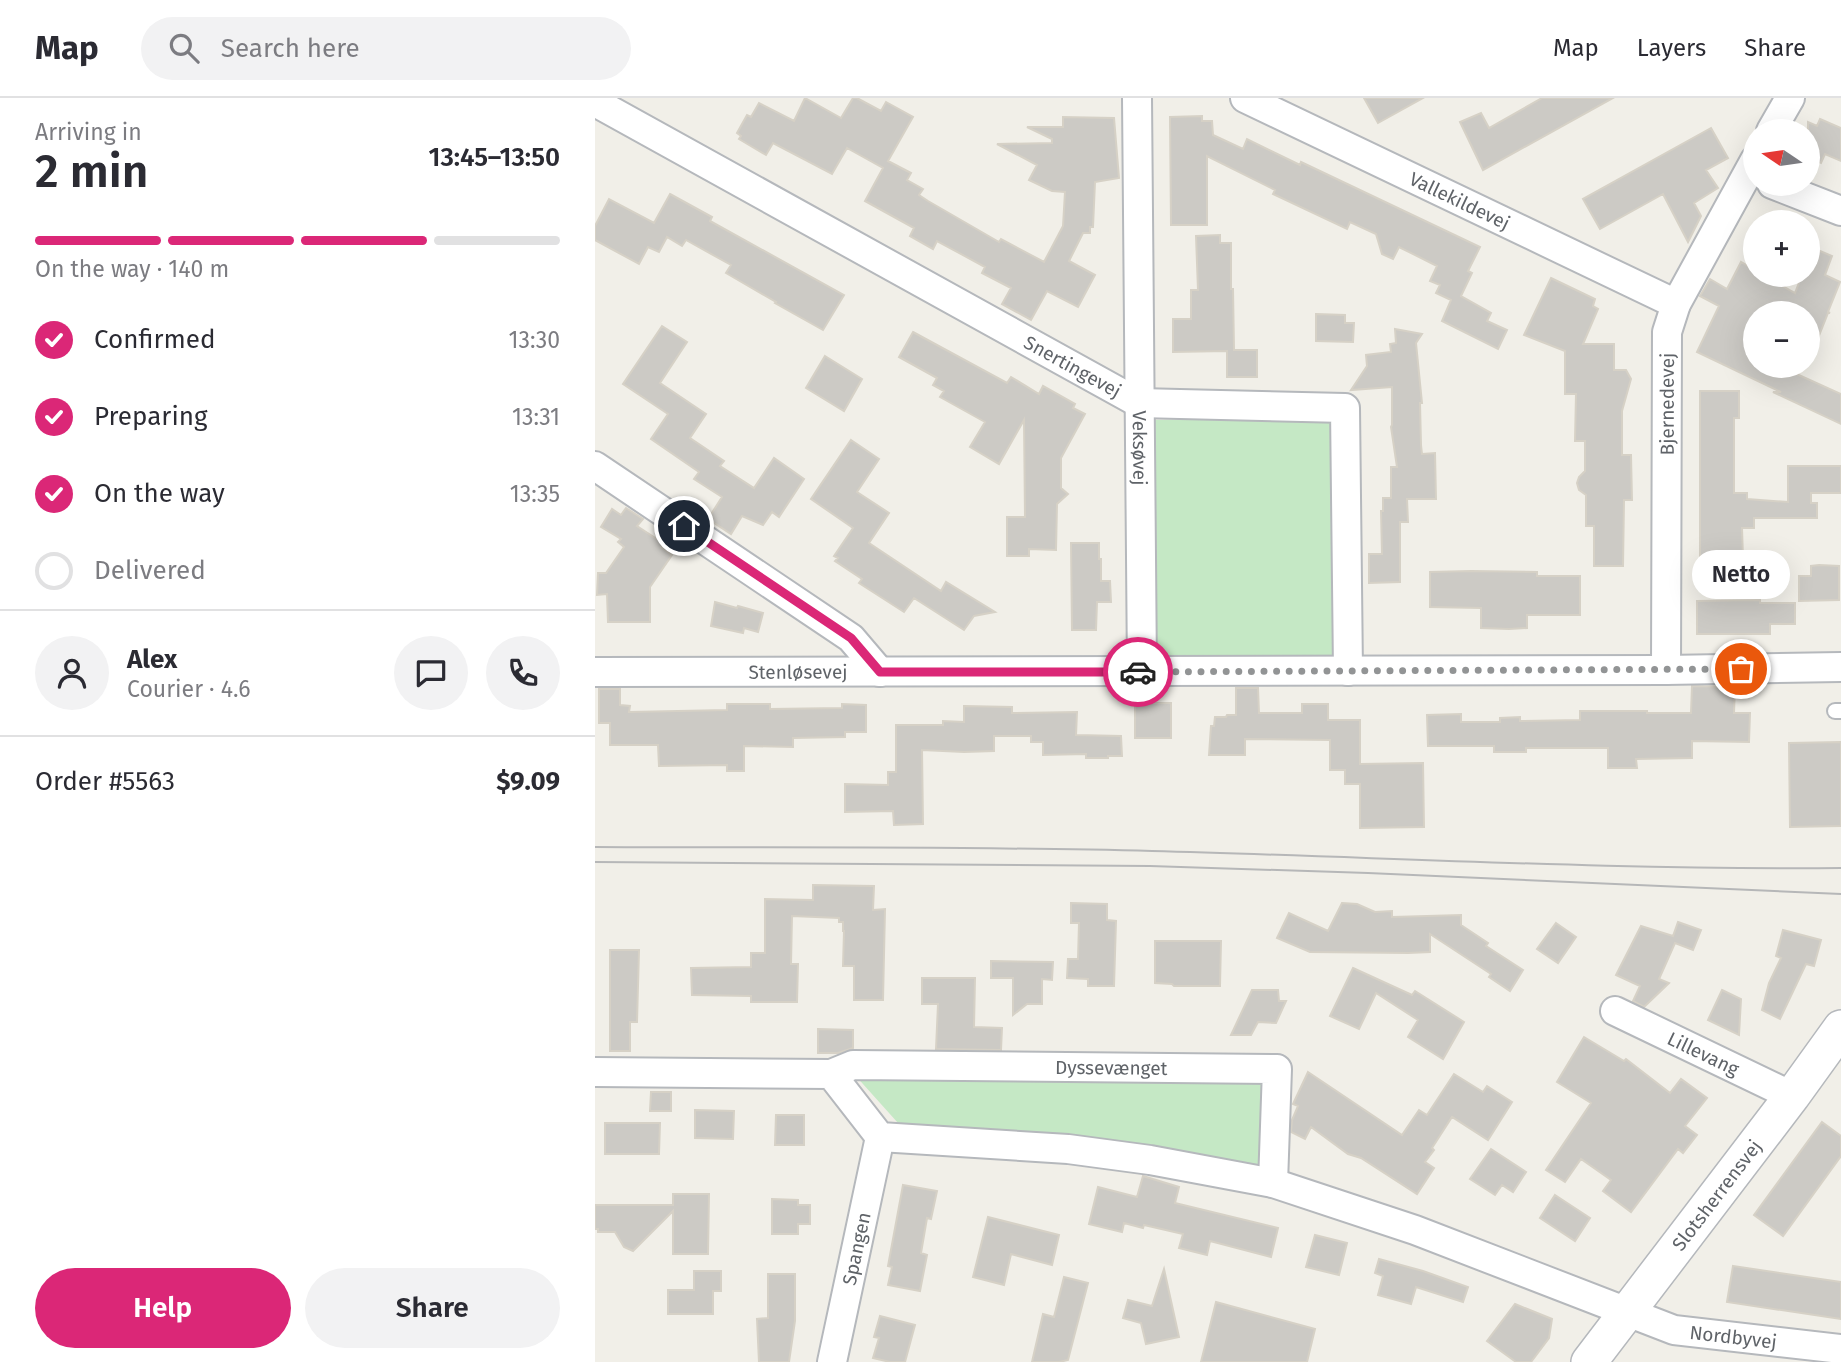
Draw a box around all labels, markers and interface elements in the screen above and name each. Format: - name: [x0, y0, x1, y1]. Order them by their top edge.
- search box: [141, 17, 631, 80]
- text: Map: [35, 28, 99, 68]
- icon: search: [165, 29, 203, 67]
- text: Search here: [221, 33, 360, 64]
- text: Map: [1553, 34, 1599, 62]
- text: Layers: [1637, 34, 1706, 62]
- text: Share: [1744, 34, 1806, 62]
- text: Arriving in: [35, 118, 142, 146]
- north arrow: [1743, 119, 1820, 196]
- map controls: [1743, 119, 1820, 378]
- text: 13:45–13:50: [429, 142, 560, 173]
- text: 2 min: [35, 144, 148, 199]
- street label: Vallekildevej: [1406, 167, 1514, 234]
- button: +: [1743, 210, 1820, 287]
- text: On the way · 140 m: [35, 255, 229, 283]
- button: −: [1743, 301, 1820, 378]
- icon: check: [35, 321, 73, 359]
- text: Confirmed: [94, 324, 215, 355]
- text: 13:30: [509, 326, 560, 354]
- street label: Snertingevej: [1020, 330, 1125, 402]
- street label: Bjernedevej: [1655, 353, 1678, 455]
- icon: check: [35, 398, 73, 436]
- text: Preparing: [94, 401, 207, 432]
- text: 13:31: [512, 403, 560, 431]
- street label: Veksøvej: [1128, 410, 1152, 486]
- icon: check: [35, 475, 73, 513]
- text: On the way: [94, 478, 225, 509]
- text: 13:35: [510, 480, 560, 508]
- pin: [654, 496, 714, 556]
- icon: home: [665, 507, 703, 545]
- callout: Netto: [1692, 550, 1790, 599]
- text: Delivered: [94, 555, 206, 586]
- text: Netto: [1712, 560, 1770, 588]
- button: person: [35, 636, 109, 710]
- button: chat: [394, 636, 468, 710]
- button: phone: [486, 636, 560, 710]
- courier: [1103, 637, 1173, 707]
- pin: [1711, 639, 1771, 699]
- text: Alex: [127, 644, 177, 675]
- icon: bag: [1722, 650, 1760, 688]
- icon: car: [1119, 653, 1157, 691]
- street label: Stenløsevej: [748, 660, 848, 683]
- text: Courier · 4.6: [127, 675, 251, 703]
- text: Order #5563: [35, 766, 175, 797]
- text: $9.09: [496, 766, 560, 797]
- street label: Lillevang: [1664, 1026, 1743, 1080]
- street label: Dyssevænget: [1055, 1055, 1168, 1079]
- street label: Slotsherrensvej: [1667, 1135, 1766, 1255]
- street label: Spangen: [837, 1210, 875, 1287]
- button: Help: [35, 1268, 291, 1348]
- button: Share: [305, 1268, 560, 1348]
- street label: Nordbyvej: [1688, 1320, 1778, 1353]

